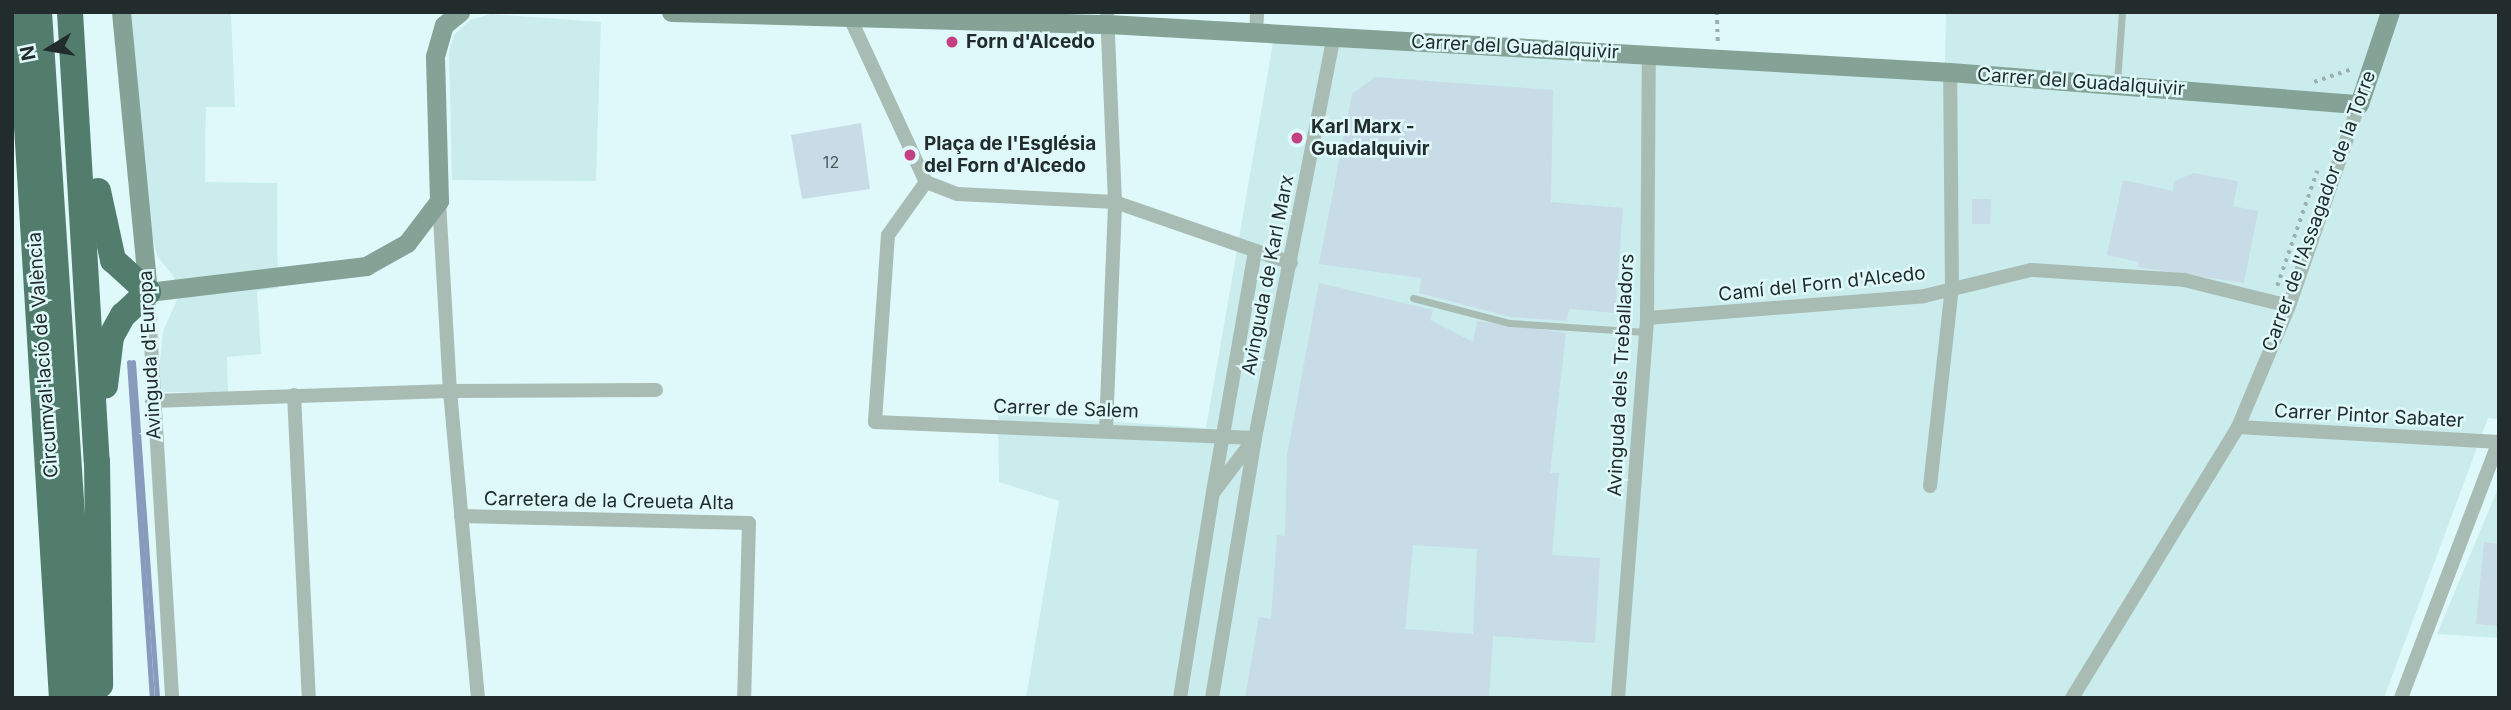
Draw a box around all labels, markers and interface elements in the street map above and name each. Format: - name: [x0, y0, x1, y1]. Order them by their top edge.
- north arrow: [14, 14, 84, 84]
- street label: Carrer del Guadalquivir: [1411, 30, 1619, 64]
- place label: Forn d'Alcedo: [966, 31, 1095, 53]
- marker: Forn d'Alcedo: [944, 34, 960, 50]
- text: N: [15, 44, 41, 62]
- street label: Carrer del Guadalquivir: [1976, 63, 2186, 101]
- street label: Carrer de l'Assagador de la Torre: [2257, 67, 2381, 355]
- place label: Karl Marx - Guadalquivir: [1311, 116, 1430, 160]
- marker: Karl Marx - Guadalquivir: [1289, 130, 1305, 146]
- place label: Plaça de l'Església del Forn d'Alcedo: [924, 133, 1096, 177]
- marker: Plaça de l'Església del Forn d'Alcedo: [902, 147, 918, 163]
- house number: 12: [823, 152, 839, 172]
- street label: Avinguda de Karl Marx: [1237, 173, 1299, 377]
- street label: Circumval·lació de València: [23, 231, 63, 479]
- street label: Avinguda dels Treballadors: [1603, 253, 1639, 497]
- street label: Camí del Forn d'Alcedo: [1717, 262, 1927, 306]
- street label: Avinguda d'Europa: [134, 270, 166, 440]
- street label: Carrer de Salem: [993, 395, 1139, 423]
- street label: Carrer Pintor Sabater: [2274, 400, 2464, 432]
- street label: Carretera de la Creueta Alta: [484, 487, 734, 515]

